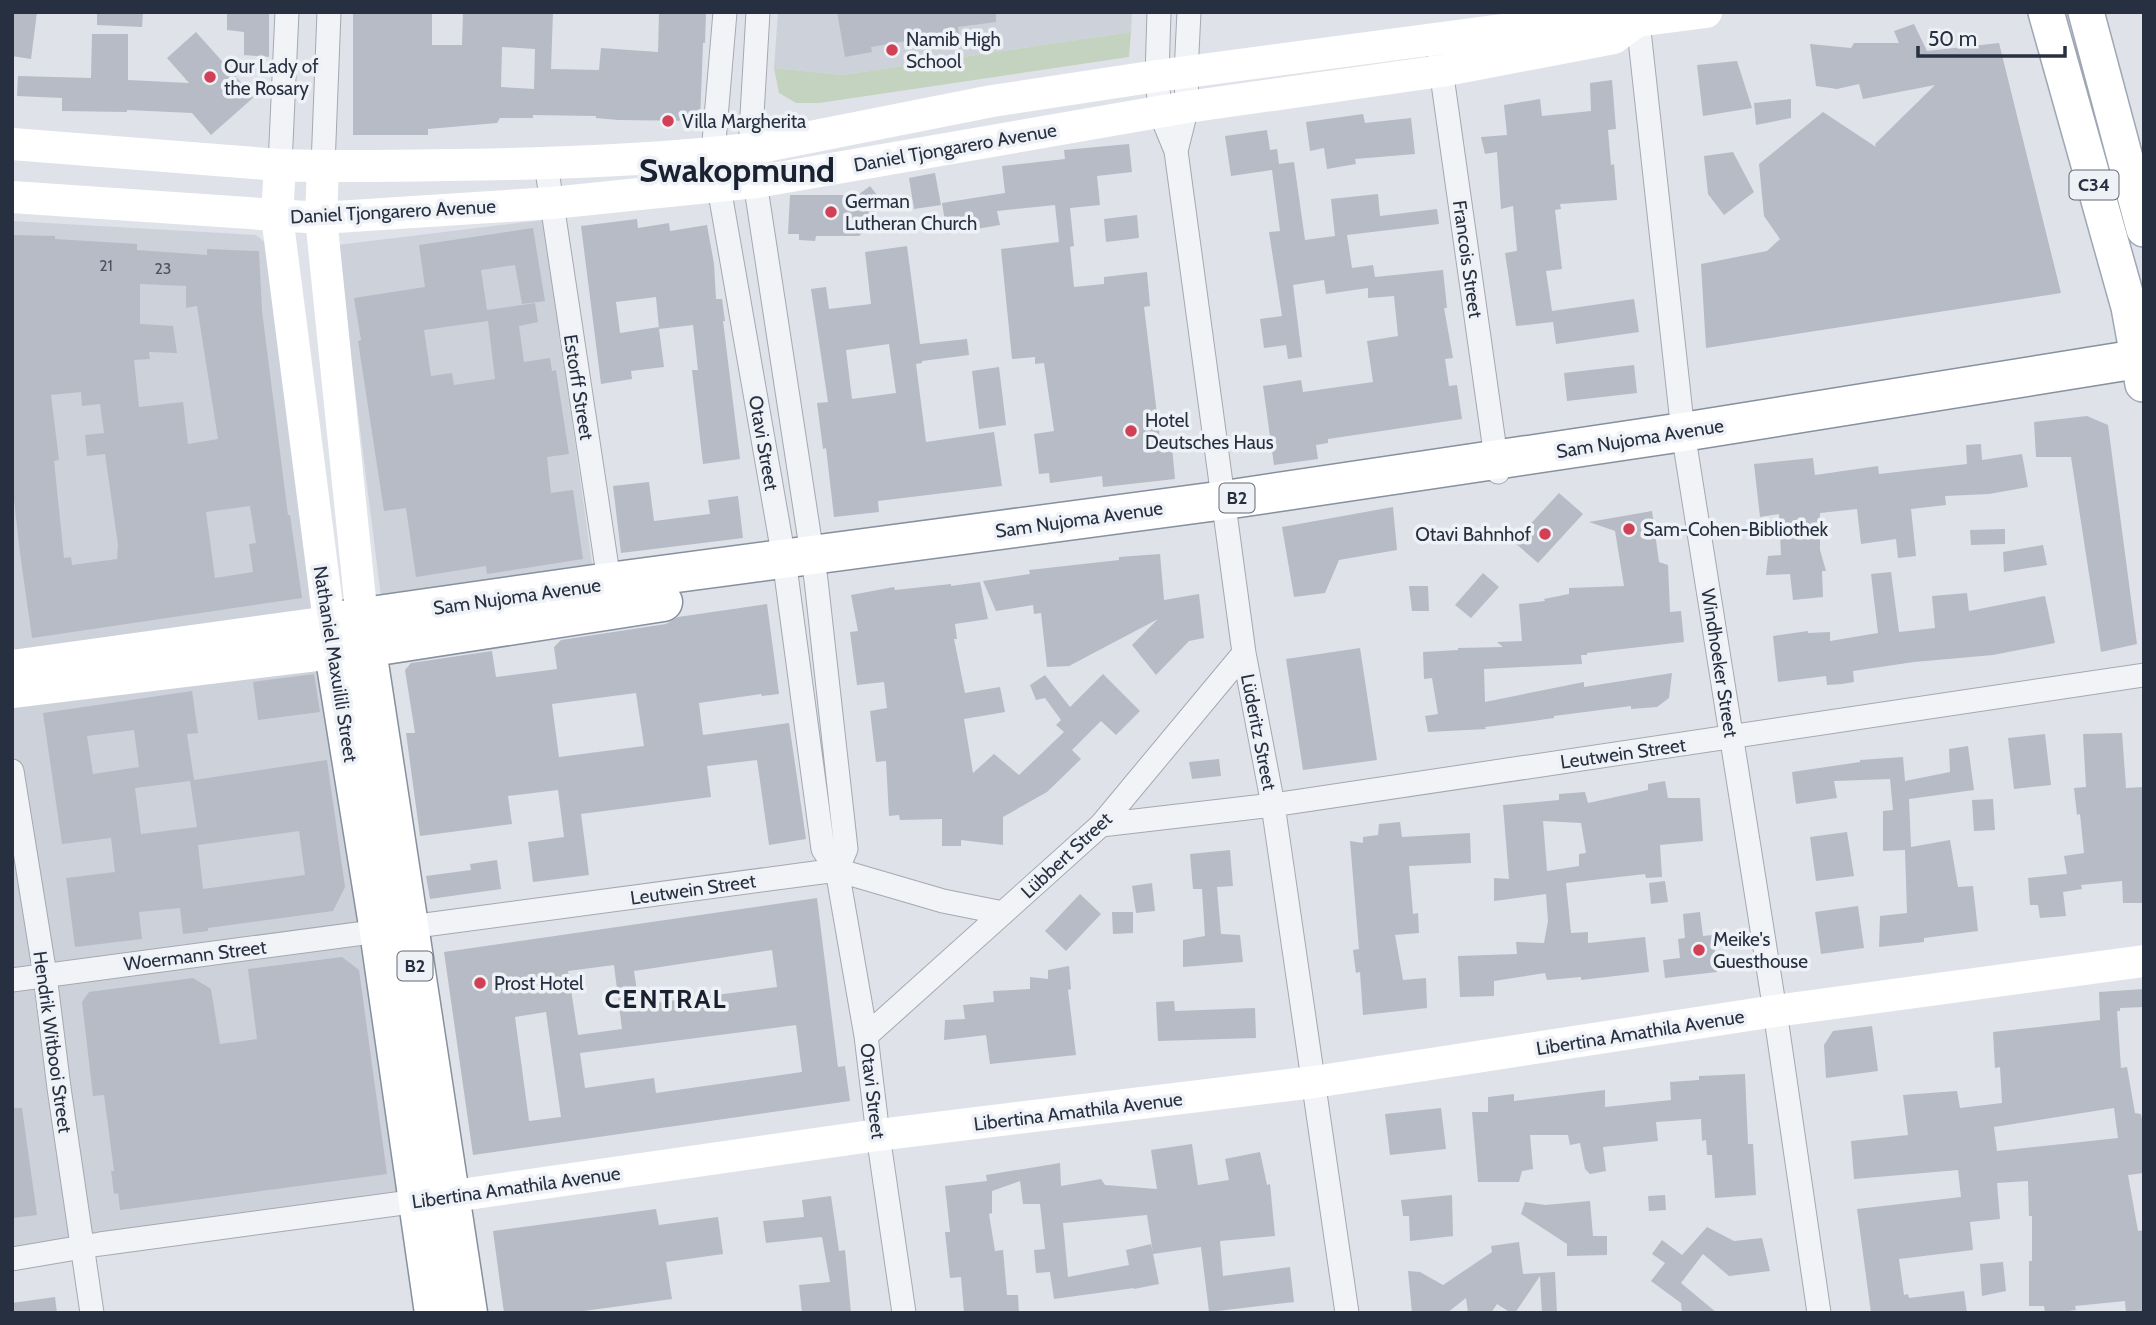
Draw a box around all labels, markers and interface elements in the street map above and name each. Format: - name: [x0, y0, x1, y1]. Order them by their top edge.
- scale bar: [1918, 14, 2065, 58]
- text: 50 m: [1928, 26, 1977, 51]
- place label: Namib High School: [906, 28, 1001, 73]
- marker: Namib High School: [884, 42, 900, 58]
- place label: Our Lady of the Rosary: [224, 55, 319, 100]
- marker: Our Lady of the Rosary: [202, 69, 218, 85]
- place label: Villa Margherita: [682, 110, 806, 133]
- marker: Villa Margherita: [660, 113, 676, 129]
- street label: Daniel Tjongarero Avenue: [852, 118, 1059, 177]
- district label: Swakopmund: [639, 150, 835, 190]
- road number: C34: [2070, 170, 2118, 200]
- place label: German Lutheran Church: [845, 190, 977, 235]
- street label: Daniel Tjongarero Avenue: [290, 195, 497, 228]
- street label: Francois Street: [1448, 199, 1487, 320]
- marker: German Lutheran Church: [823, 204, 839, 220]
- house number: 21: [99, 256, 113, 275]
- house number: 23: [154, 259, 172, 278]
- street label: Estorff Street: [559, 333, 598, 442]
- street label: Otavi Street: [744, 394, 783, 493]
- place label: Hotel Deutsches Haus: [1145, 409, 1274, 454]
- street label: Sam Nujoma Avenue: [1555, 414, 1726, 463]
- marker: Hotel Deutsches Haus: [1123, 423, 1139, 439]
- road number: B2: [1220, 484, 1254, 512]
- street label: Sam Nujoma Avenue: [994, 496, 1165, 543]
- place label: Sam-Cohen-Bibliothek: [1643, 518, 1829, 541]
- marker: Sam-Cohen-Bibliothek: [1621, 521, 1637, 537]
- place label: Otavi Bahnhof: [1415, 523, 1532, 546]
- marker: Otavi Bahnhof: [1537, 526, 1553, 542]
- street label: Nathaniel Maxuilili Street: [309, 564, 362, 765]
- street label: Sam Nujoma Avenue: [432, 573, 603, 620]
- street label: Windhoeker Street: [1696, 587, 1743, 740]
- street label: Lüderitz Street: [1236, 672, 1281, 793]
- street label: Leutwein Street: [1559, 733, 1688, 774]
- street label: Lübbert Street: [1016, 807, 1117, 903]
- street label: Leutwein Street: [629, 869, 758, 910]
- place label: Meike's Guesthouse: [1713, 928, 1808, 973]
- street label: Woermann Street: [122, 935, 268, 976]
- marker: Meike's Guesthouse: [1691, 942, 1707, 958]
- street label: Hendrik Witbooi Street: [28, 949, 77, 1135]
- road number: B2: [398, 951, 432, 981]
- place label: Prost Hotel: [494, 972, 584, 995]
- marker: Prost Hotel: [472, 975, 488, 991]
- district label: CENTRAL: [605, 983, 727, 1015]
- street label: Libertina Amathila Avenue: [1534, 1005, 1746, 1060]
- street label: Otavi Street: [855, 1042, 890, 1141]
- street label: Libertina Amathila Avenue: [972, 1087, 1184, 1136]
- street label: Libertina Amathila Avenue: [410, 1161, 622, 1214]

